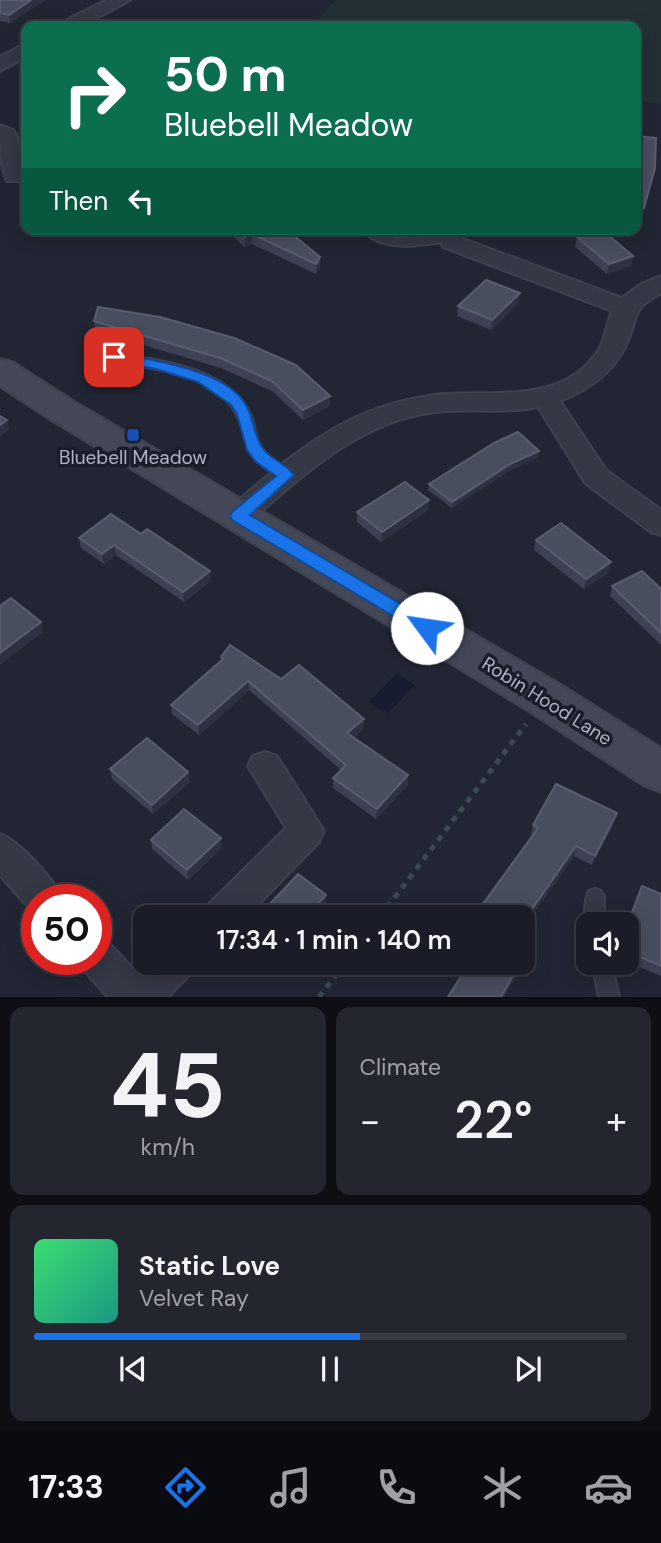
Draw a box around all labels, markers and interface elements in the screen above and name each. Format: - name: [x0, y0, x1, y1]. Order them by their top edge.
- text: 50 m: [164, 42, 287, 106]
- icon: right: [49, 49, 140, 140]
- text: Bluebell Meadow: [164, 104, 413, 146]
- icon: left: [122, 182, 160, 220]
- text: Then: [49, 184, 108, 218]
- pin: [84, 327, 144, 387]
- icon: arrive: [95, 338, 133, 376]
- marker: Bluebell Meadow: [125, 427, 141, 443]
- place label: Bluebell Meadow: [59, 445, 208, 470]
- position arrow: [390, 591, 464, 665]
- street label: Robin Hood Lane: [477, 651, 617, 751]
- speed limit sign: 50: [21, 884, 112, 975]
- map controls: [576, 912, 639, 975]
- button: sound: [576, 912, 639, 975]
- text: 17:34 · 1 min · 140 m: [216, 923, 452, 957]
- text: 45: [110, 1027, 226, 1145]
- text: Climate: [360, 1052, 441, 1082]
- text: 22°: [454, 1086, 533, 1154]
- text: −: [360, 1096, 380, 1146]
- text: +: [606, 1096, 627, 1146]
- text: km/h: [141, 1132, 195, 1162]
- text: Static Love: [139, 1249, 280, 1283]
- text: Velvet Ray: [139, 1283, 249, 1313]
- icon: previous: [114, 1350, 152, 1388]
- icon: pause: [311, 1350, 349, 1388]
- icon: next: [509, 1350, 547, 1388]
- icon: directions: [161, 1463, 210, 1512]
- icon: music: [266, 1463, 315, 1512]
- icon: phone: [372, 1463, 421, 1512]
- icon: climate: [478, 1463, 527, 1512]
- icon: car: [584, 1463, 633, 1512]
- text: 17:33: [28, 1466, 104, 1508]

